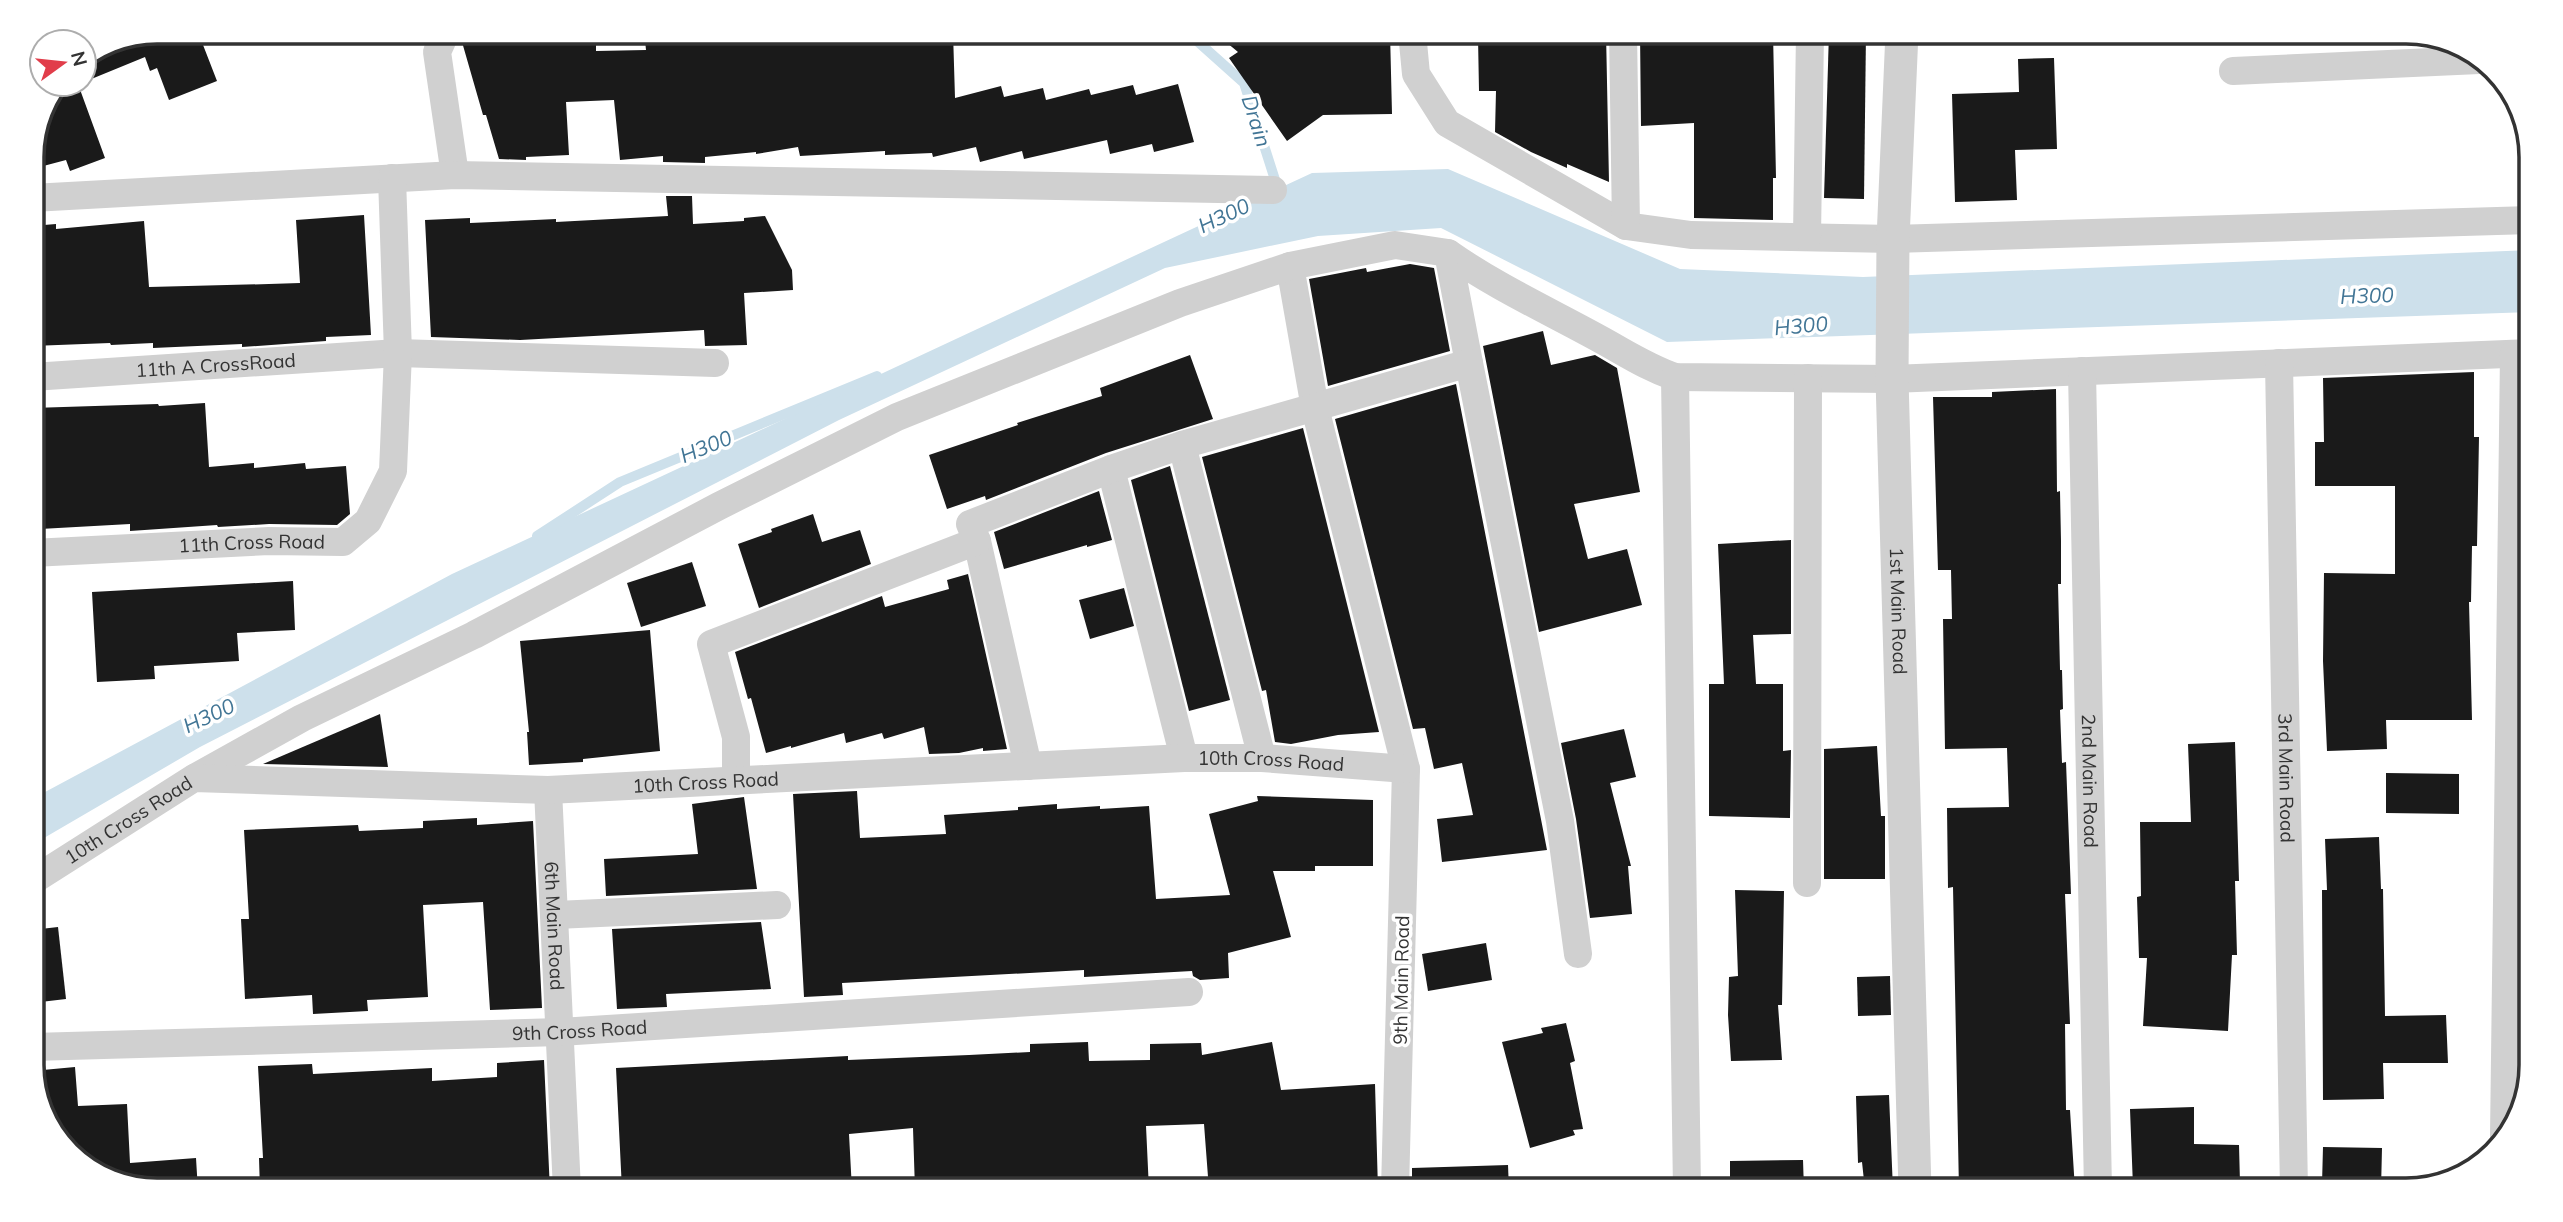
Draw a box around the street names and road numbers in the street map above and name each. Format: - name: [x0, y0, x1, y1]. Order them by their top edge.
- street label: 11th A CrossRoad: [135, 348, 297, 382]
- street label: 11th Cross Road: [178, 529, 325, 558]
- street label: 1st Main Road: [1885, 547, 1912, 675]
- street label: 3rd Main Road: [2273, 713, 2300, 843]
- street label: 2nd Main Road: [2077, 714, 2103, 848]
- street label: 10th Cross Road: [1198, 746, 1345, 776]
- street label: 10th Cross Road: [632, 766, 779, 798]
- street label: 10th Cross Road: [60, 770, 197, 869]
- street label: 6th Main Road: [539, 861, 570, 991]
- street label: 9th Main Road: [1388, 915, 1414, 1045]
- street label: 9th Cross Road: [512, 1014, 648, 1045]

